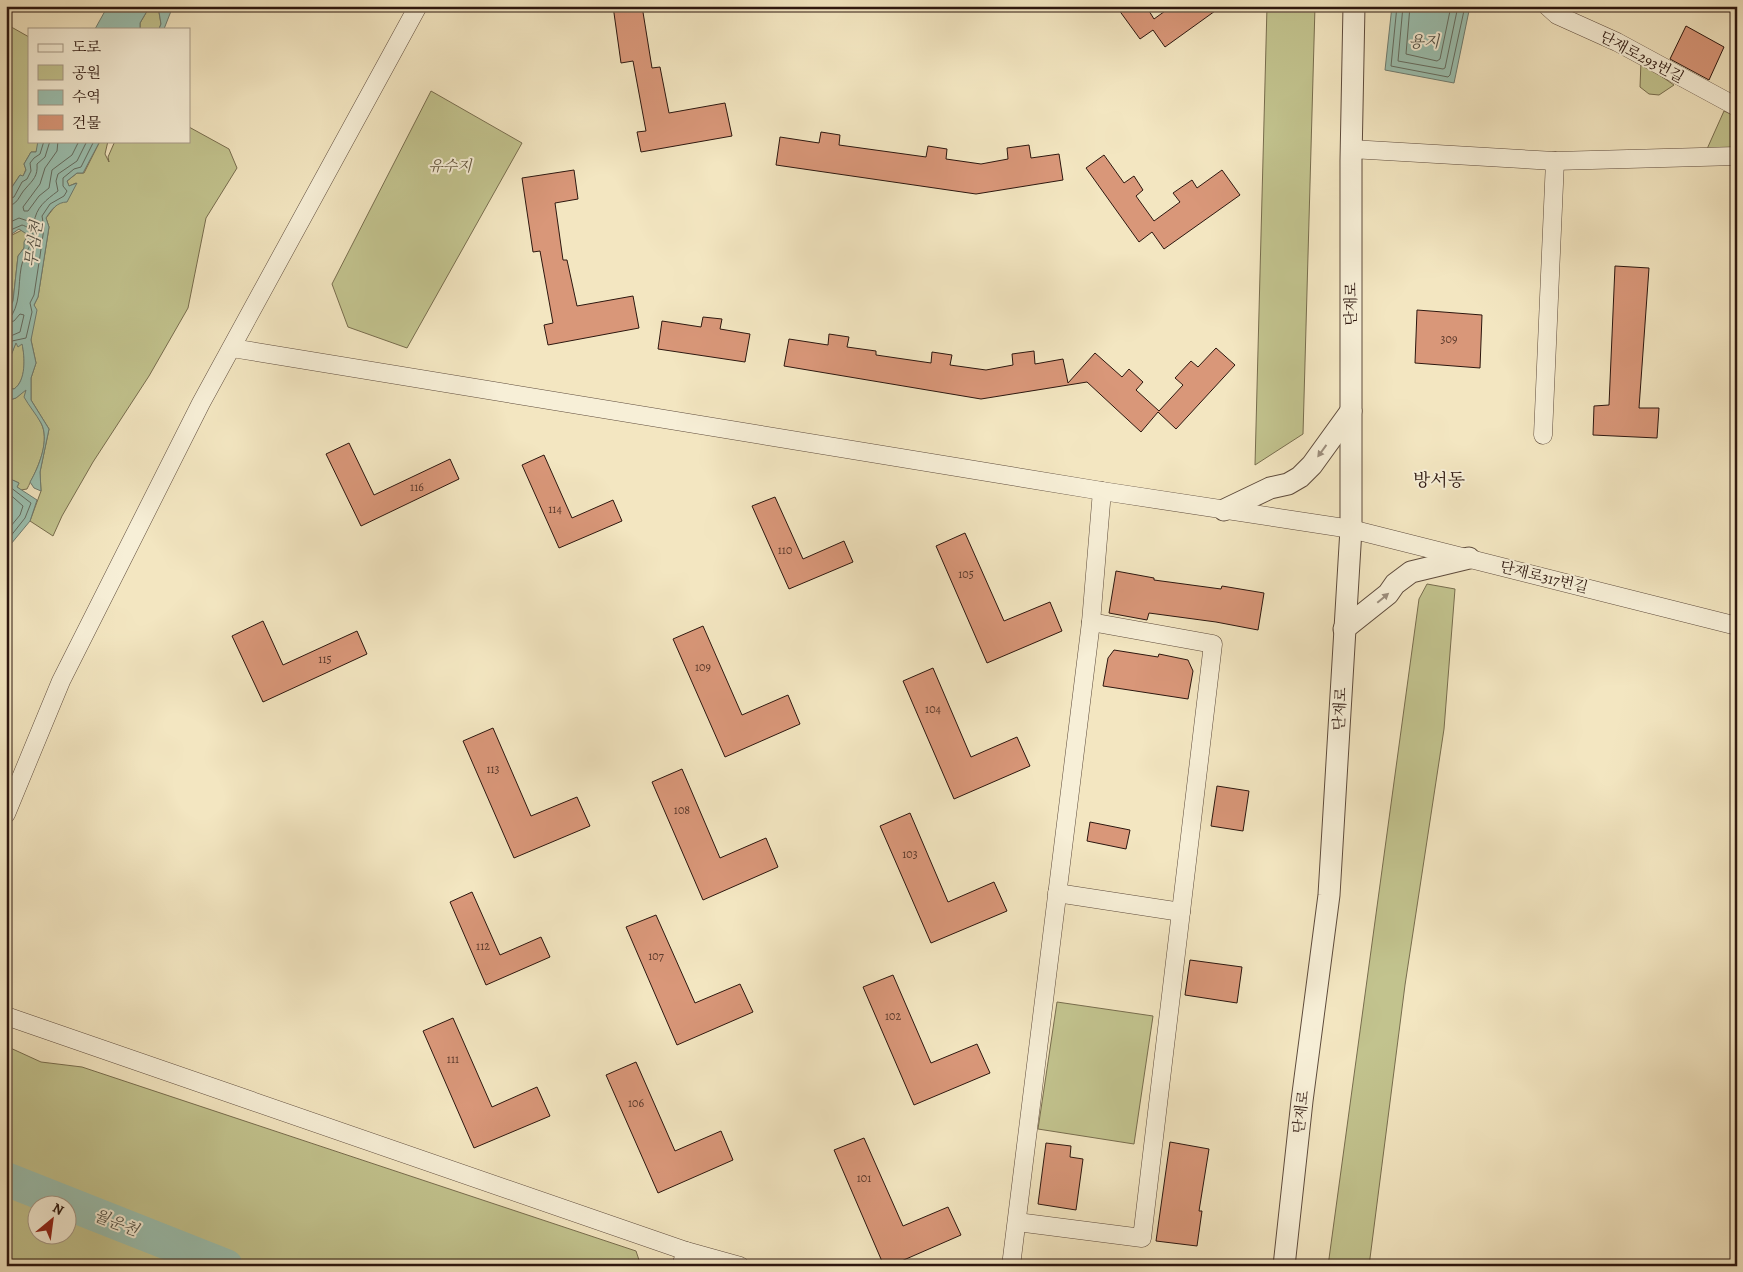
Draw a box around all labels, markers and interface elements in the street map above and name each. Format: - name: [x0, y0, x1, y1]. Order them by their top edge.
- street label: 단재로293번길: [1596, 26, 1688, 88]
- legend: [28, 28, 190, 142]
- water label: 용지: [1409, 31, 1441, 53]
- text: 도로: [72, 37, 101, 57]
- text: 공원: [72, 63, 101, 83]
- text: 수역: [72, 87, 101, 107]
- text: 건물: [72, 113, 101, 133]
- park label: 유수지: [428, 156, 473, 176]
- water label: 무심천: [20, 218, 48, 268]
- street label: 단재로: [1341, 282, 1361, 326]
- house number: 309: [1441, 331, 1457, 347]
- one-way arrow: [1317, 444, 1327, 458]
- district label: 방서동: [1413, 468, 1465, 492]
- house number: 116: [410, 479, 424, 495]
- house number: 114: [548, 501, 562, 517]
- house number: 110: [778, 542, 792, 558]
- street label: 단재로317번길: [1498, 556, 1590, 598]
- house number: 105: [958, 566, 974, 582]
- one-way arrow: [1376, 593, 1389, 604]
- house number: 115: [318, 651, 332, 667]
- house number: 109: [695, 659, 711, 675]
- street label: 단재로: [1329, 686, 1351, 731]
- house number: 104: [925, 701, 942, 717]
- house number: 113: [486, 761, 500, 777]
- house number: 108: [674, 802, 690, 818]
- house number: 103: [902, 846, 918, 862]
- house number: 112: [476, 938, 490, 954]
- house number: 107: [648, 948, 665, 964]
- house number: 102: [885, 1008, 901, 1024]
- house number: 111: [447, 1051, 459, 1067]
- street label: 단재로: [1288, 1089, 1314, 1135]
- house number: 106: [628, 1095, 644, 1111]
- house number: 101: [857, 1170, 871, 1186]
- north arrow: [28, 1194, 78, 1244]
- text: N: [49, 1198, 67, 1220]
- water label: 월운천: [90, 1204, 143, 1242]

